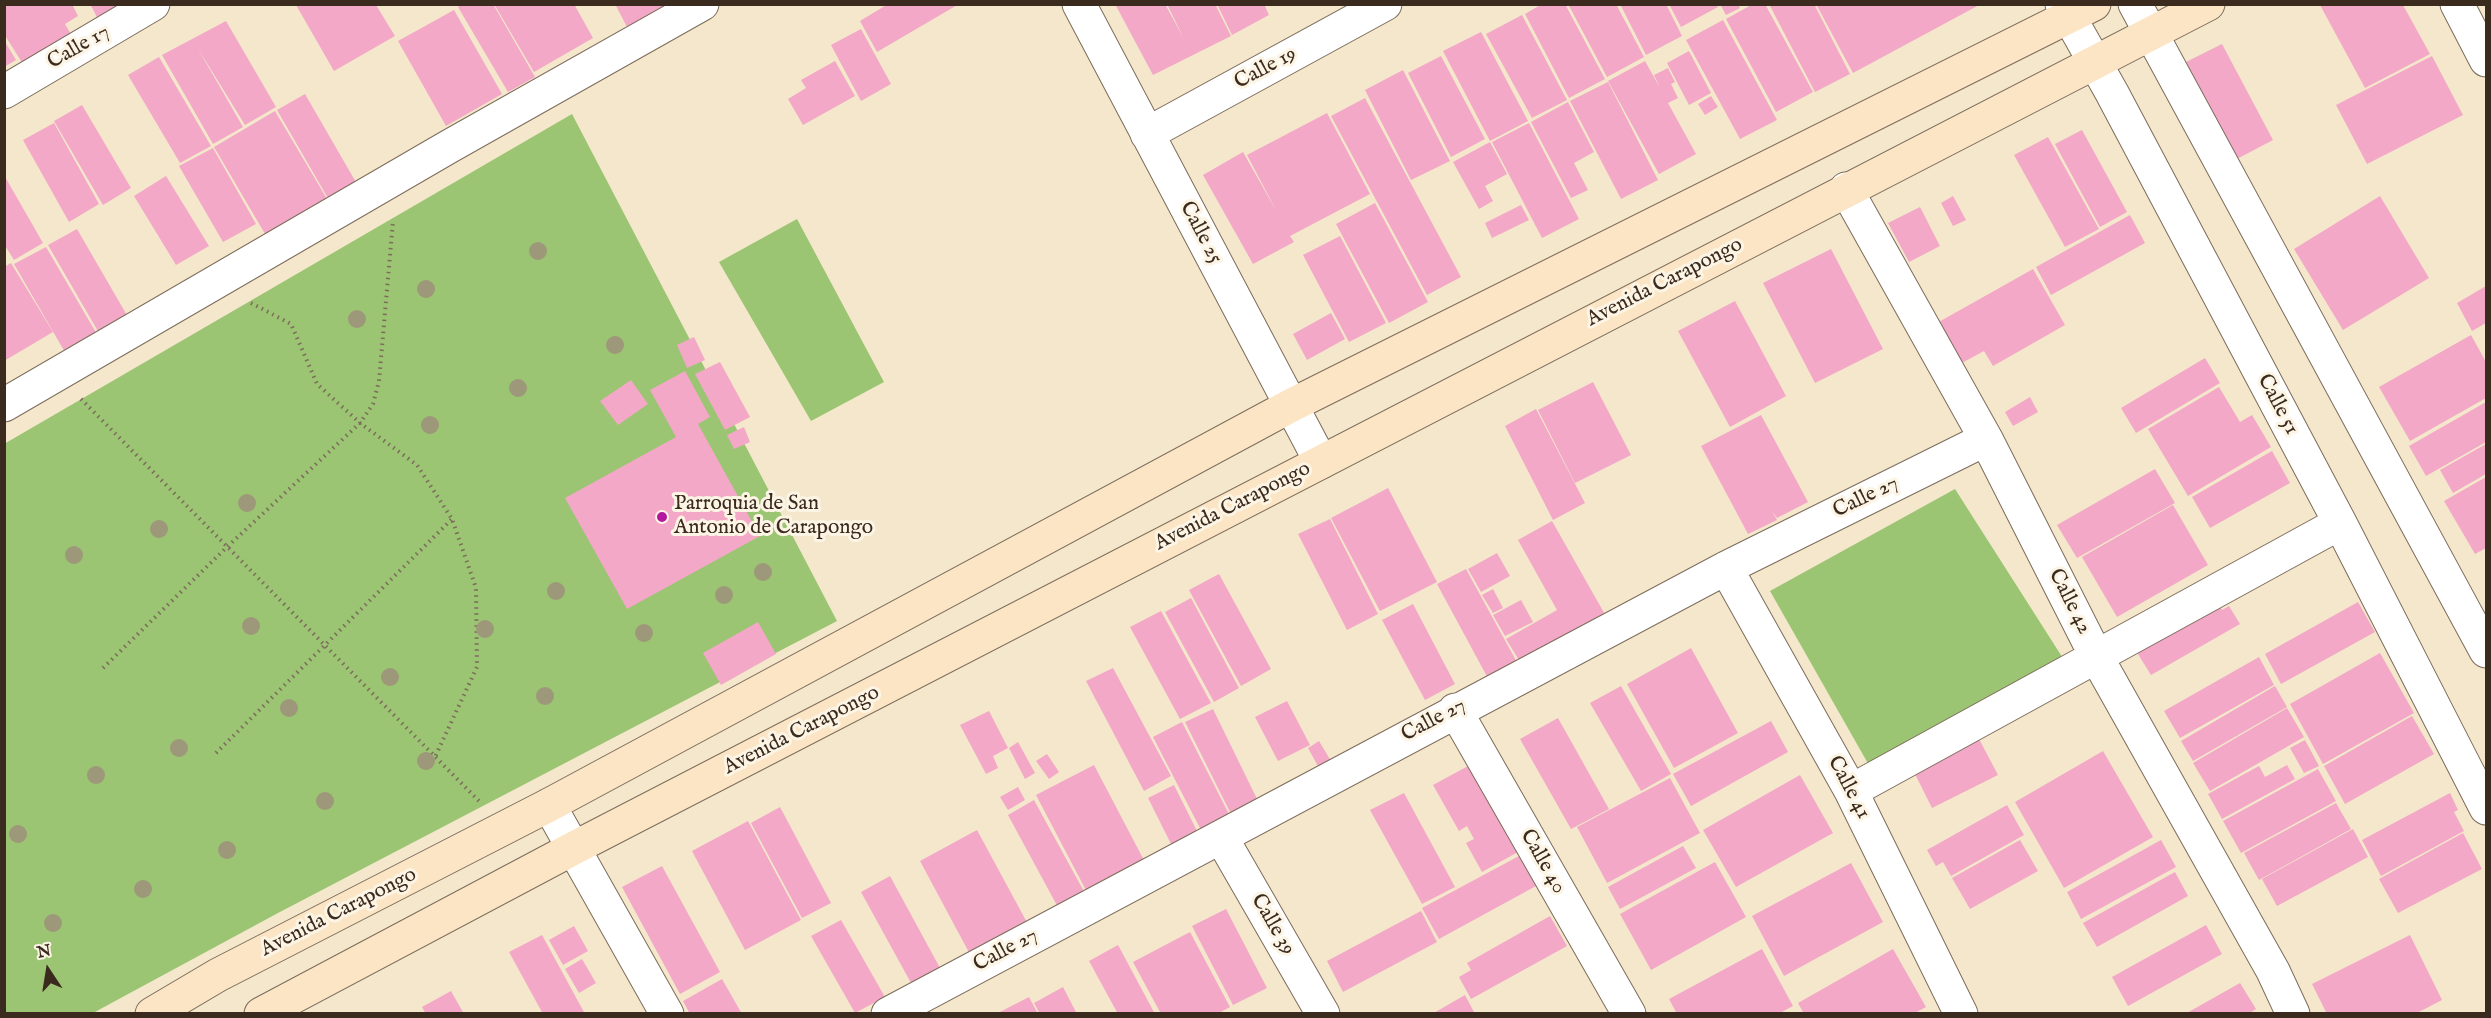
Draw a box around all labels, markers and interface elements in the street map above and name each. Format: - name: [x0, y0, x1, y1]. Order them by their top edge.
- street label: Calle 17: [44, 20, 114, 76]
- street label: Calle 19: [1231, 42, 1301, 96]
- street label: Calle 25: [1173, 197, 1227, 269]
- street label: Avenida Carapongo: [1583, 233, 1747, 333]
- street label: Calle 51: [2251, 370, 2303, 440]
- street label: Avenida Carapongo: [1151, 457, 1315, 557]
- street label: Calle 27: [1829, 472, 1903, 524]
- place label: Parroquia de San Antonio de Carapongo: [674, 492, 873, 542]
- marker: Parroquia de San Antonio de Carapongo: [655, 510, 669, 524]
- street label: Calle 42: [2042, 565, 2096, 639]
- street label: Avenida Carapongo: [720, 681, 884, 781]
- street label: Calle 27: [1398, 694, 1470, 748]
- street label: Calle 41: [1821, 752, 1875, 824]
- street label: Calle 40: [1514, 825, 1570, 899]
- street label: Avenida Carapongo: [257, 863, 421, 963]
- street label: Calle 39: [1244, 890, 1300, 960]
- street label: Calle 27: [970, 924, 1042, 978]
- north arrow: [18, 940, 78, 1000]
- text: N: [35, 941, 53, 964]

